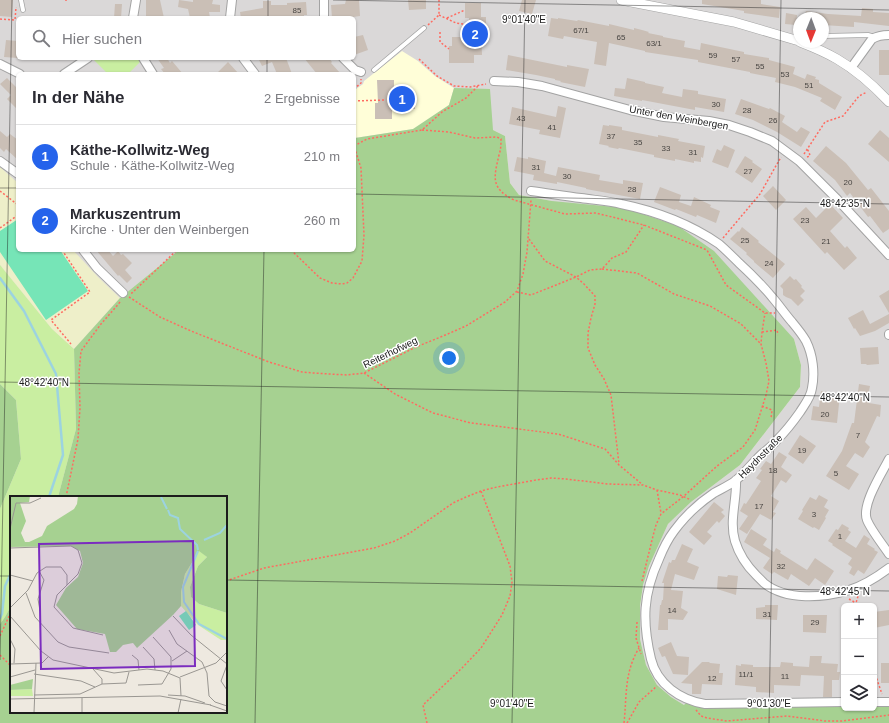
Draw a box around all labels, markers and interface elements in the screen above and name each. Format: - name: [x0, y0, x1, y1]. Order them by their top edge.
- house number: 85: [293, 6, 302, 15]
- north arrow: [793, 12, 829, 48]
- text: 9°01'40"E: [502, 14, 546, 25]
- search box: [16, 16, 356, 60]
- pin: 2: [462, 19, 488, 49]
- house number: 67/1: [573, 26, 589, 35]
- icon: search: [30, 27, 52, 49]
- text: Hier suchen: [62, 30, 142, 47]
- house number: 65: [617, 33, 626, 42]
- house number: 63/1: [646, 39, 662, 48]
- house number: 59: [709, 51, 718, 60]
- house number: 57: [732, 55, 741, 64]
- house number: 55: [756, 62, 765, 71]
- house number: 53: [781, 70, 790, 79]
- house number: 51: [805, 81, 814, 90]
- pin: 1: [389, 84, 415, 114]
- text: In der Nähe: [32, 88, 125, 107]
- text: 2 Ergebnisse: [264, 91, 340, 106]
- house number: 30: [712, 100, 721, 109]
- street label: Unter den Weinbergen: [629, 103, 729, 132]
- house number: 28: [743, 106, 752, 115]
- house number: 43: [517, 114, 526, 123]
- house number: 26: [769, 116, 778, 125]
- house number: 41: [548, 123, 557, 132]
- house number: 37: [607, 132, 616, 141]
- house number: 35: [634, 138, 643, 147]
- text: Käthe-Kollwitz-Weg: [70, 141, 210, 158]
- house number: 33: [662, 144, 671, 153]
- house number: 31: [689, 148, 698, 157]
- text: 1: [41, 149, 49, 164]
- text: 210 m: [304, 149, 340, 164]
- text: Schule · Käthe-Kollwitz-Weg: [70, 158, 235, 173]
- house number: 31: [532, 163, 541, 172]
- house number: 27: [744, 167, 753, 176]
- house number: 30: [563, 172, 572, 181]
- house number: 20: [844, 178, 853, 187]
- house number: 28: [628, 185, 637, 194]
- text: 48°42'35"N: [820, 198, 870, 209]
- text: Markuszentrum: [70, 205, 181, 222]
- text: 2: [41, 213, 49, 228]
- text: 260 m: [304, 213, 340, 228]
- house number: 23: [801, 216, 810, 225]
- text: Kirche · Unter den Weinbergen: [70, 222, 249, 237]
- house number: 25: [741, 236, 750, 245]
- house number: 21: [822, 237, 831, 246]
- house number: 24: [765, 259, 774, 268]
- street label: Reiterhofweg: [361, 335, 419, 370]
- your location: [439, 348, 459, 368]
- text: 48°42'40"N: [19, 377, 69, 388]
- text: 48°42'40"N: [820, 392, 870, 403]
- house number: 20: [821, 410, 830, 419]
- house number: 7: [856, 431, 861, 440]
- street label: Haydnstraße: [736, 432, 785, 480]
- house number: 19: [798, 446, 807, 455]
- house number: 18: [769, 466, 778, 475]
- house number: 5: [834, 469, 839, 478]
- inset map: [10, 496, 227, 713]
- house number: 17: [755, 502, 764, 511]
- house number: 3: [812, 510, 817, 519]
- house number: 1: [838, 532, 843, 541]
- house number: 32: [777, 562, 786, 571]
- text: 48°42'45"N: [820, 586, 870, 597]
- map controls: [841, 603, 877, 711]
- button: +: [841, 603, 877, 639]
- house number: 14: [668, 606, 677, 615]
- house number: 31: [763, 610, 772, 619]
- house number: 29: [811, 618, 820, 627]
- button: −: [841, 639, 877, 675]
- house number: 11/1: [739, 670, 754, 679]
- house number: 11: [781, 672, 790, 681]
- house number: 12: [708, 674, 717, 683]
- button: layers: [841, 675, 877, 711]
- text: 9°01'40"E: [490, 698, 534, 709]
- text: 9°01'30"E: [747, 698, 791, 709]

